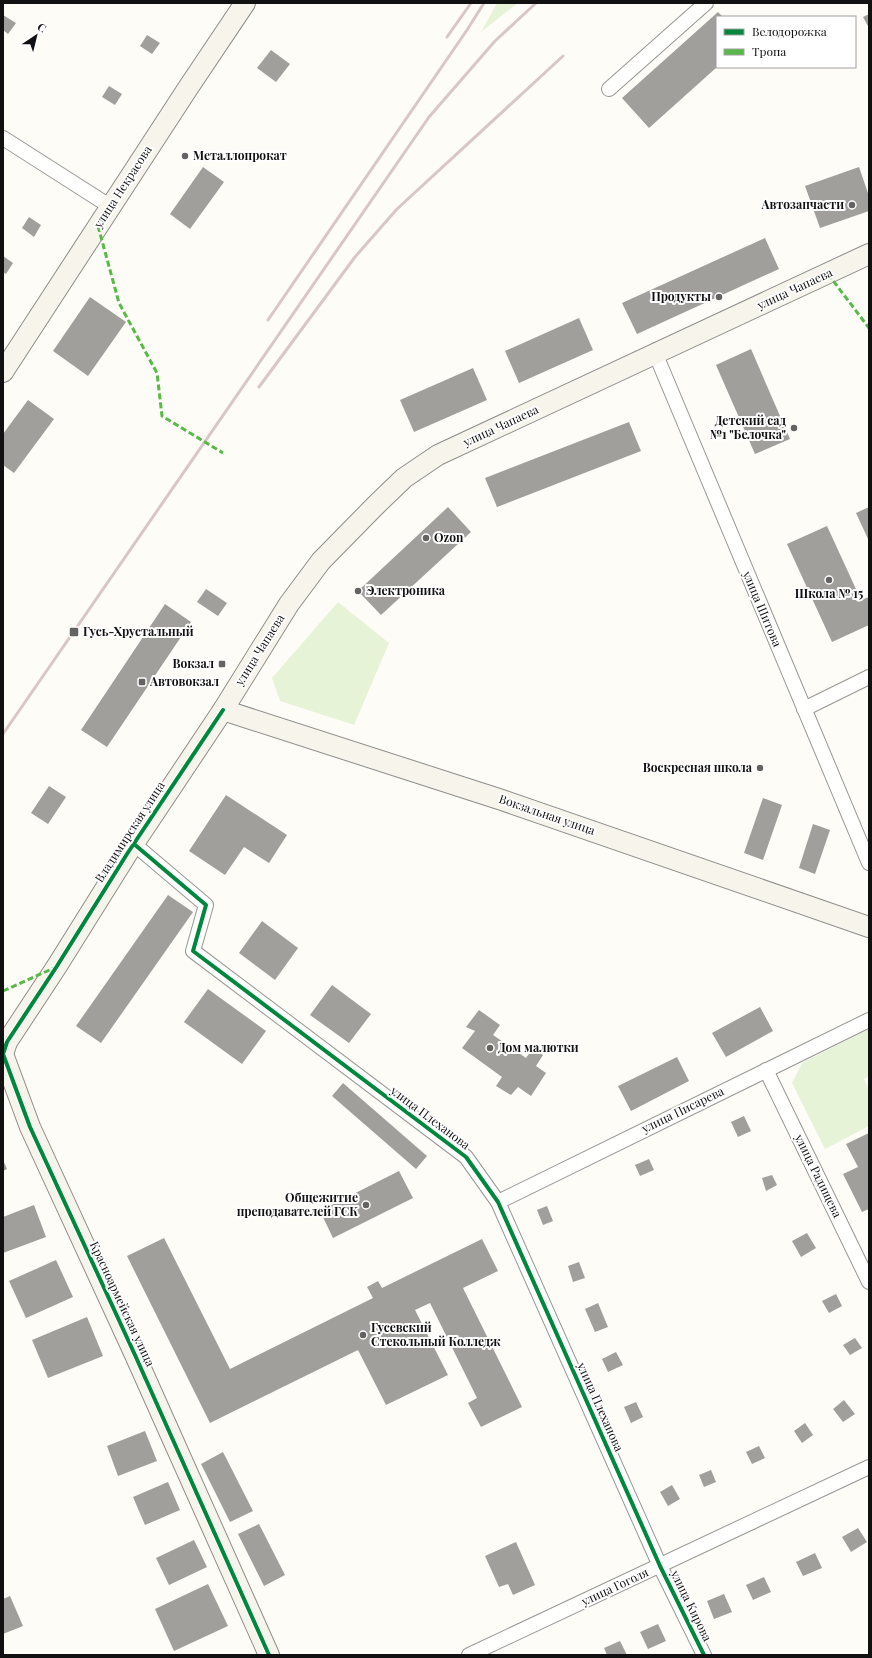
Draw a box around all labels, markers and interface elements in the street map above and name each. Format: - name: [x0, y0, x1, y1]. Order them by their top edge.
- north arrow: [16, 16, 56, 56]
- legend: [716, 16, 856, 68]
- text: С: [35, 19, 50, 36]
- text: Велодорожка: [752, 23, 827, 39]
- text: Тропа: [752, 43, 786, 59]
- street label: улица Некрасова: [89, 142, 155, 232]
- place label: Металлопрокат: [193, 147, 287, 163]
- marker: Металлопрокат: [180, 151, 190, 161]
- place label: Автозапчасти: [761, 196, 844, 212]
- marker: Автозапчасти: [847, 200, 857, 210]
- street label: улица Чапаева: [753, 264, 835, 313]
- place label: Продукты: [651, 288, 711, 304]
- marker: Продукты: [714, 292, 724, 302]
- street label: улица Чапаева: [459, 401, 541, 450]
- place label: Детский сад №1 "Белочка": [710, 412, 786, 442]
- marker: Детский сад №1 "Белочка": [789, 423, 799, 433]
- place label: Ozon: [434, 529, 464, 545]
- marker: Ozon: [421, 533, 431, 543]
- street label: улица Шитова: [739, 567, 786, 649]
- marker: Школа № 15: [824, 575, 834, 585]
- place label: Электроника: [366, 582, 446, 598]
- place label: Школа № 15: [795, 585, 864, 601]
- marker: Электроника: [353, 586, 363, 596]
- street label: улица Чапаева: [230, 611, 287, 689]
- place label: Гусь-Хрустальный: [83, 623, 194, 639]
- marker: Гусь-Хрустальный: [68, 626, 80, 638]
- place label: Вокзал: [172, 655, 214, 671]
- marker: Вокзал: [217, 659, 227, 669]
- place label: Автовокзал: [149, 673, 219, 689]
- marker: Автовокзал: [137, 677, 147, 687]
- place label: Воскресная школа: [643, 759, 753, 775]
- marker: Воскресная школа: [755, 763, 765, 773]
- street label: Владимирская улица: [90, 778, 168, 885]
- street label: Вокзальная улица: [497, 790, 598, 838]
- place label: Дом малютки: [498, 1039, 579, 1055]
- marker: Дом малютки: [485, 1043, 495, 1053]
- street label: улица Плеханова: [387, 1081, 474, 1152]
- street label: улица Писарева: [638, 1082, 726, 1136]
- street label: улица Радищева: [791, 1130, 846, 1220]
- place label: Общежитие преподавателей ГСК: [237, 1189, 358, 1219]
- marker: Общежитие преподавателей ГСК: [361, 1200, 371, 1210]
- street label: Красноармейская улица: [87, 1238, 159, 1369]
- place label: Гусевский Стекольный Колледж: [371, 1319, 501, 1349]
- marker: Гусевский Стекольный Колледж: [358, 1330, 368, 1340]
- street label: улица Плеханова: [574, 1359, 628, 1454]
- street label: улица Гоголя: [578, 1563, 651, 1609]
- street label: улица Кирова: [667, 1566, 716, 1644]

